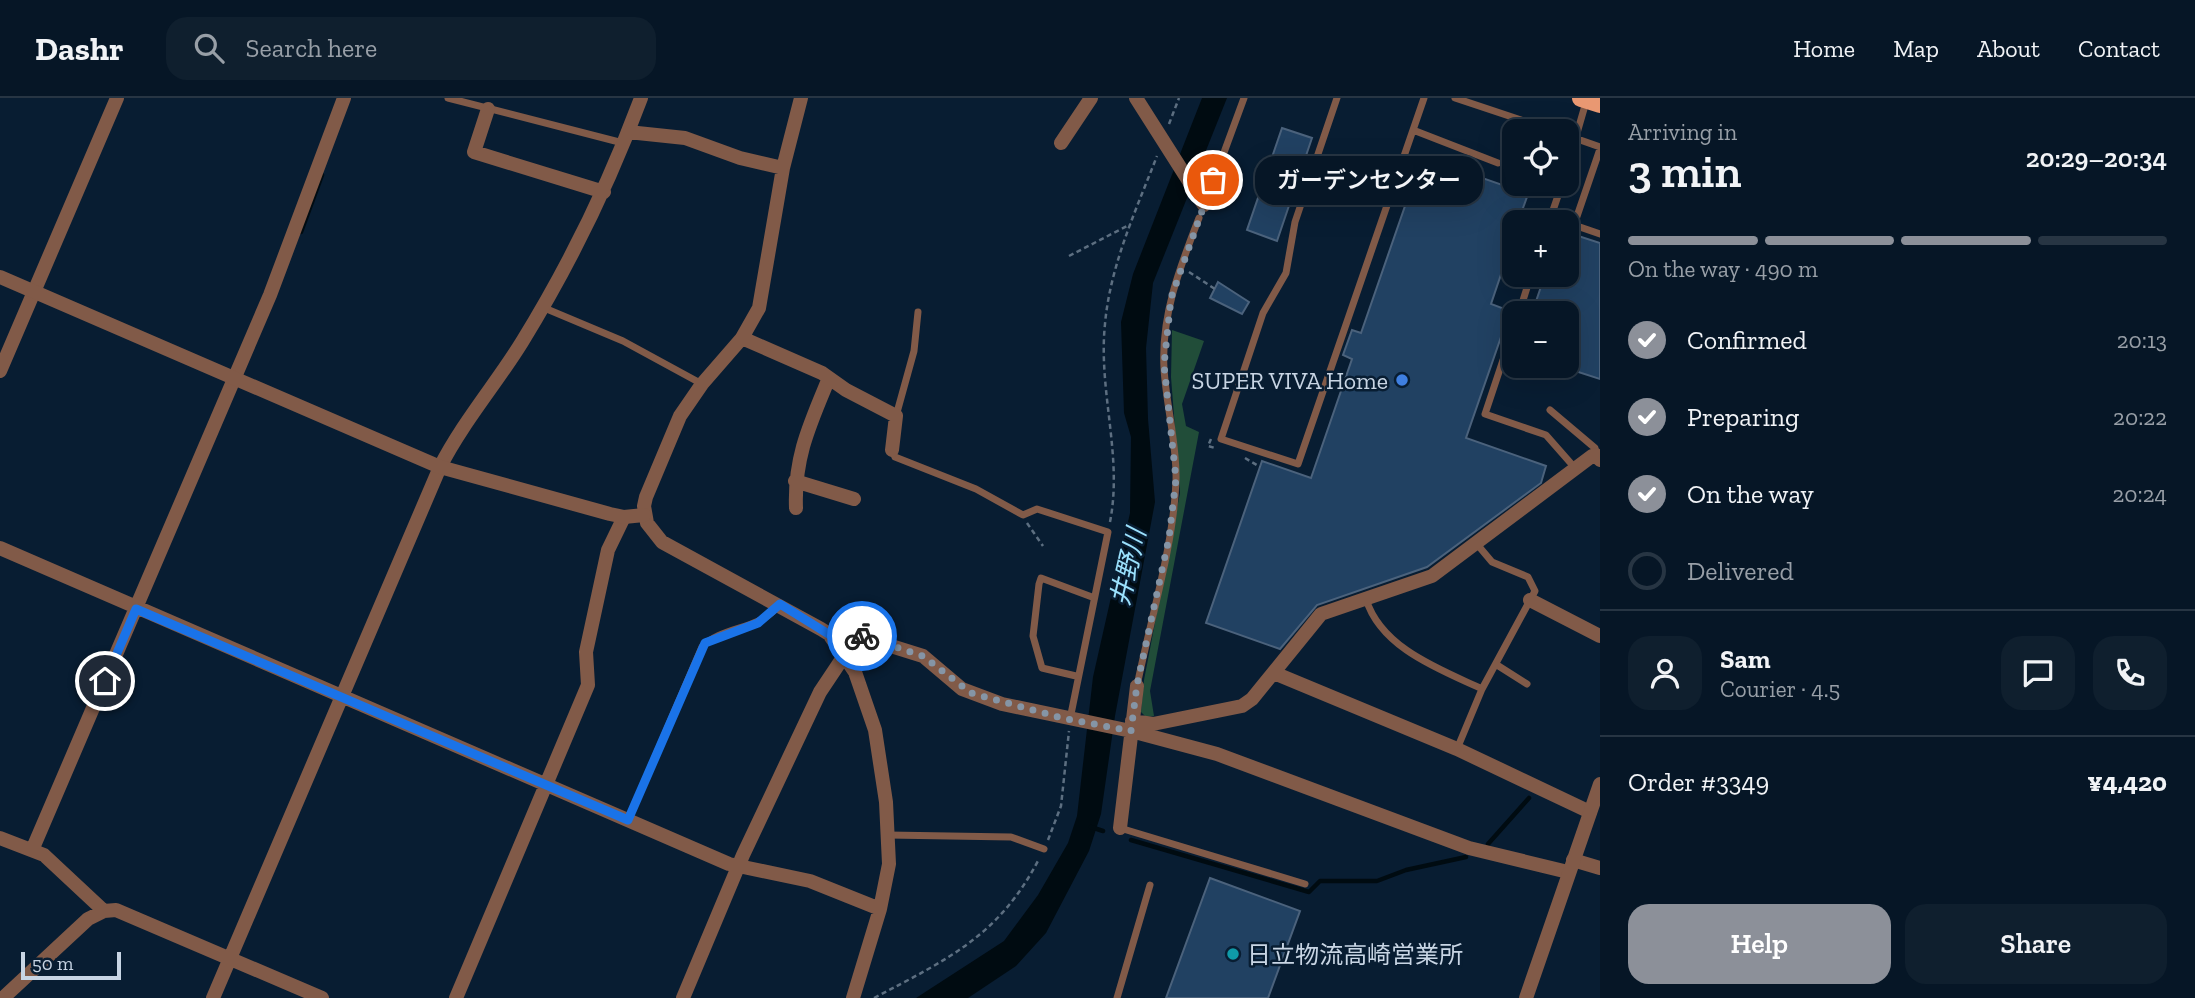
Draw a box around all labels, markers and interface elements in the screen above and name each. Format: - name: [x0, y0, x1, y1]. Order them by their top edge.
- search box: [166, 17, 656, 80]
- text: Dashr: [35, 29, 124, 68]
- icon: search: [190, 29, 228, 67]
- text: Search here: [246, 32, 377, 64]
- text: Home: [1793, 34, 1855, 63]
- text: Map: [1893, 34, 1939, 63]
- text: About: [1977, 34, 2040, 63]
- text: Contact: [2078, 34, 2160, 63]
- text: Arriving in: [1628, 118, 1737, 146]
- map controls: [1502, 119, 1579, 378]
- button: locate: [1502, 119, 1579, 196]
- text: 20:29–20:34: [2026, 142, 2167, 174]
- text: 3 min: [1628, 144, 1741, 199]
- pin: [1183, 150, 1243, 210]
- callout: ガーデンセンター: [1255, 155, 1482, 204]
- icon: bag: [1194, 161, 1232, 199]
- text: ガーデンセンター: [1277, 166, 1461, 194]
- button: +: [1502, 210, 1579, 287]
- text: On the way · 490 m: [1628, 255, 1818, 283]
- button: −: [1502, 301, 1579, 378]
- icon: check: [1628, 321, 1666, 359]
- text: Confirmed: [1687, 324, 1807, 356]
- text: 20:13: [2117, 326, 2167, 354]
- place label: SUPER VIVA Home: [1192, 366, 1388, 395]
- marker: SUPER VIVA Home: [1394, 372, 1410, 388]
- icon: check: [1628, 398, 1666, 436]
- text: Preparing: [1687, 401, 1799, 433]
- text: 20:22: [2113, 403, 2167, 431]
- icon: check: [1628, 475, 1666, 513]
- text: On the way: [1687, 478, 1814, 510]
- text: 20:24: [2113, 480, 2167, 508]
- water label: 井野川: [1104, 522, 1153, 609]
- text: Delivered: [1687, 555, 1794, 587]
- courier: [827, 601, 897, 671]
- icon: bike: [843, 617, 881, 655]
- button: person: [1628, 636, 1702, 710]
- button: chat: [2001, 636, 2075, 710]
- button: phone: [2093, 636, 2167, 710]
- text: Sam: [1720, 643, 1770, 675]
- pin: [75, 651, 135, 711]
- icon: home: [86, 662, 124, 700]
- text: Courier · 4.5: [1720, 675, 1840, 703]
- text: Order #3349: [1628, 766, 1769, 798]
- text: ¥4,420: [2087, 766, 2167, 798]
- button: Help: [1628, 904, 1891, 984]
- button: Share: [1905, 904, 2167, 984]
- place label: 日立物流高崎営業所: [1247, 940, 1463, 969]
- marker: 日立物流高崎営業所: [1225, 946, 1241, 962]
- scale bar: [21, 949, 121, 981]
- text: 50 m: [32, 952, 73, 975]

